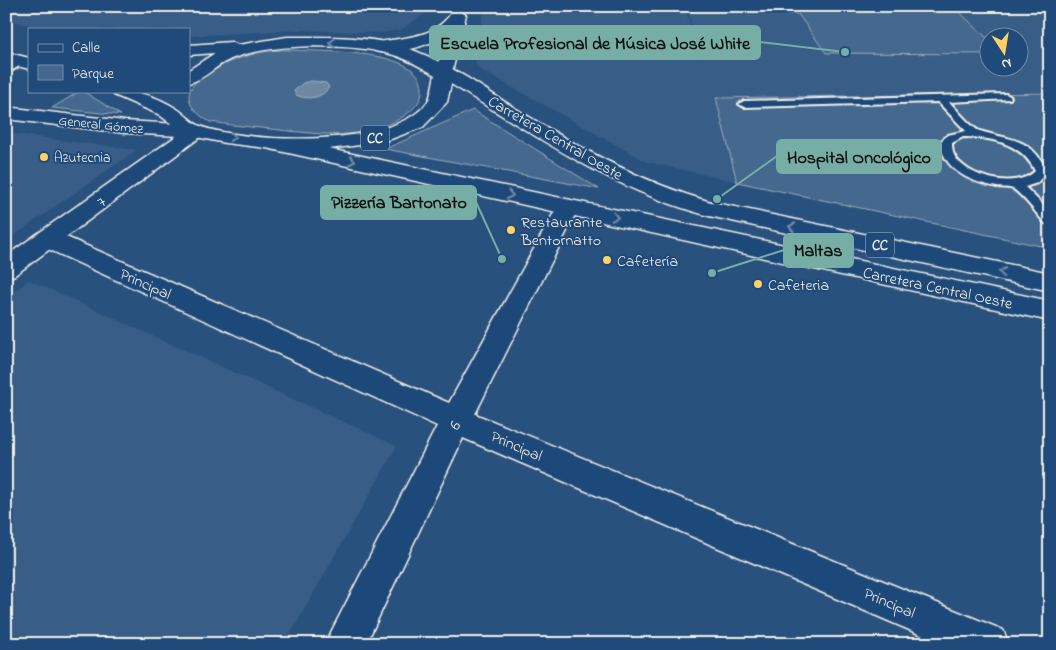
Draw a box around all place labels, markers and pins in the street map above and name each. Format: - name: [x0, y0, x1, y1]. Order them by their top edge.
- callout: Escuela Profesional de Música José White: [430, 26, 760, 59]
- callout: Hospital Oncológico: [777, 140, 941, 173]
- place label: Azutecnia: [54, 148, 111, 169]
- marker: Azutecnia: [38, 151, 50, 163]
- callout: Pizzería Bartonato: [321, 186, 476, 219]
- place label: Restaurante Bentornatto: [520, 211, 603, 253]
- marker: Restaurante Bentornatto: [505, 224, 517, 236]
- callout: Maltas: [784, 234, 853, 267]
- place label: Cafetería: [617, 250, 678, 274]
- marker: Cafetería: [601, 254, 613, 266]
- place label: Cafeteria: [768, 274, 829, 298]
- marker: Cafeteria: [752, 278, 764, 290]

